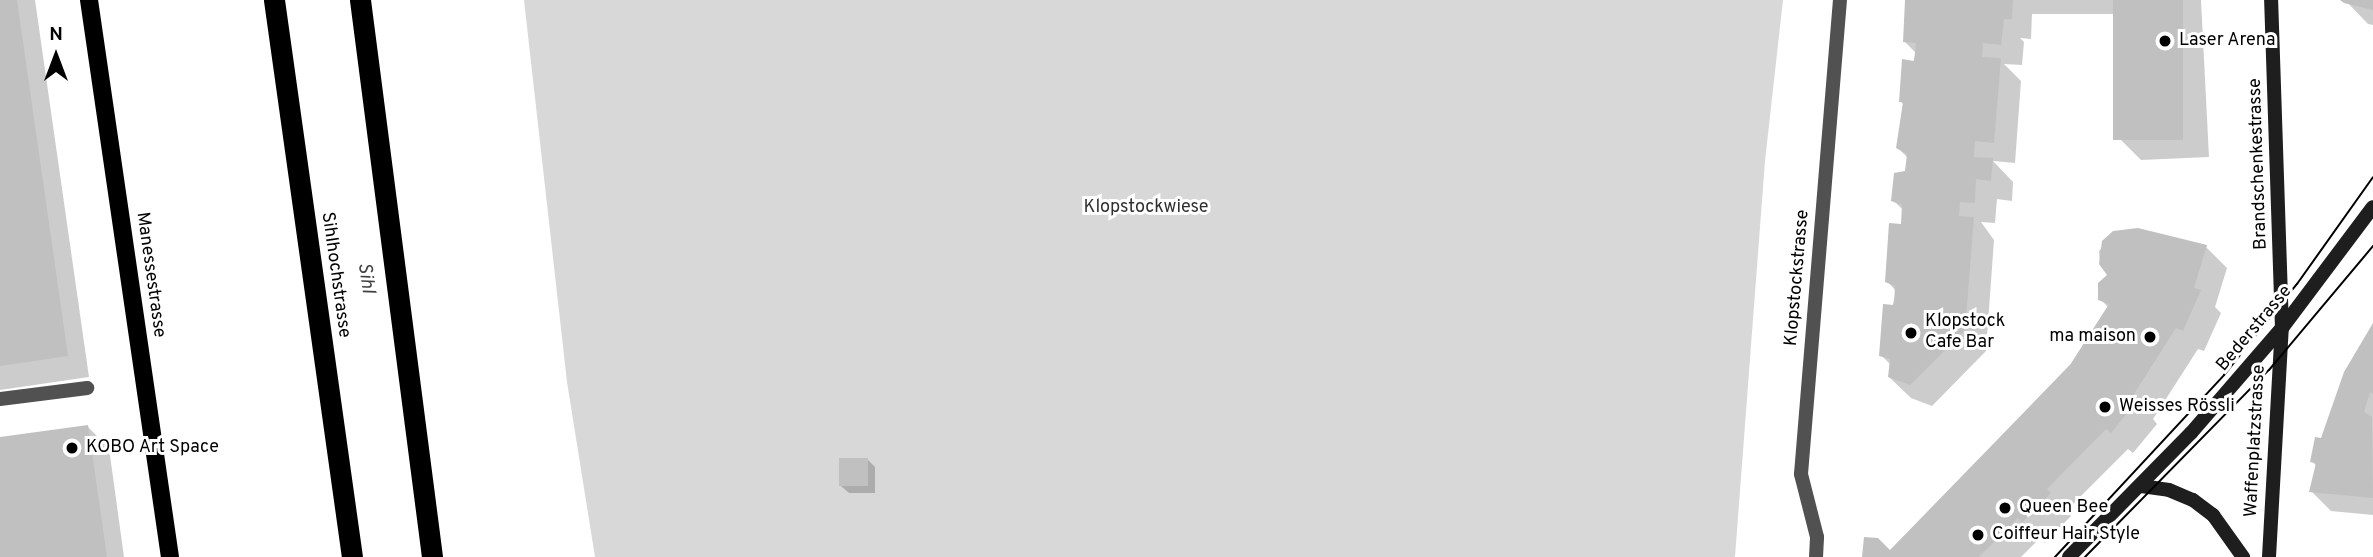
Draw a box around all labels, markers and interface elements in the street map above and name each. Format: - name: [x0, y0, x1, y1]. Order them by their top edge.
- north arrow: [21, 21, 91, 91]
- text: N: [49, 23, 63, 47]
- place label: Laser Arena: [2179, 30, 2276, 52]
- marker: Laser Arena: [2157, 33, 2173, 49]
- street label: Brandschenkestrasse: [2245, 78, 2273, 250]
- park label: Klopstockwiese: [1084, 197, 1208, 219]
- street label: Klopstockstrasse: [1781, 209, 1815, 347]
- street label: Manessestrasse: [130, 211, 170, 339]
- street label: Sihlhochstrasse: [315, 211, 355, 339]
- water label: Sihl: [352, 261, 378, 295]
- street label: Bederstrasse: [2213, 282, 2297, 376]
- place label: Klopstock Cafe Bar: [1925, 312, 2005, 354]
- marker: Klopstock Cafe Bar: [1903, 325, 1919, 341]
- place label: ma maison: [2049, 326, 2136, 348]
- marker: ma maison: [2142, 329, 2158, 345]
- street label: Waffenplatzstrasse: [2241, 364, 2271, 518]
- place label: Weisses Rössli: [2119, 396, 2235, 418]
- marker: Weisses Rössli: [2097, 399, 2113, 415]
- place label: KOBO Art Space: [86, 437, 220, 459]
- marker: KOBO Art Space: [64, 440, 80, 456]
- place label: Queen Bee: [2019, 497, 2108, 519]
- marker: Queen Bee: [1997, 500, 2013, 516]
- place label: Coiffeur Hair Style: [1992, 524, 2140, 546]
- marker: Coiffeur Hair Style: [1970, 527, 1986, 543]

